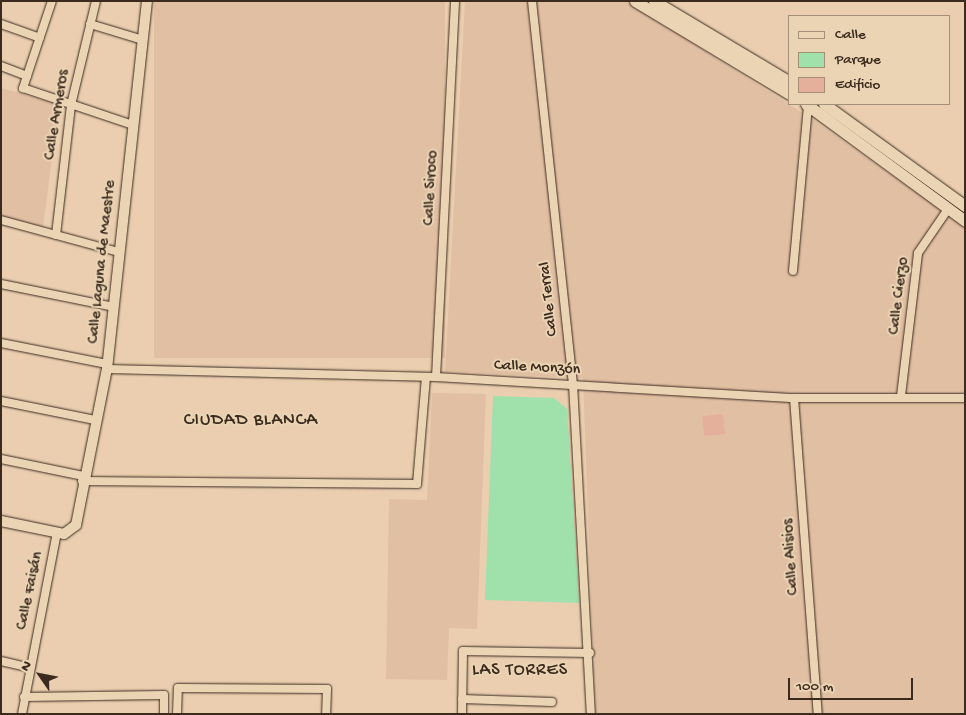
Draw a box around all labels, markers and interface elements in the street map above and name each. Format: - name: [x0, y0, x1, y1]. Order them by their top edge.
- legend: [788, 15, 951, 105]
- text: Calle: [835, 26, 866, 44]
- text: Parque: [835, 51, 881, 69]
- street label: Calle Armeros: [41, 68, 75, 162]
- text: Edificio: [835, 76, 880, 94]
- street label: Calle Siroco: [420, 150, 444, 226]
- street label: Calle Laguna de Maestre: [85, 179, 121, 345]
- street label: Calle Cierzo: [886, 256, 914, 336]
- street label: Calle Terral: [537, 261, 563, 337]
- street label: Calle Monzón: [493, 357, 581, 381]
- district label: CIUDAD BLANCA: [182, 410, 320, 432]
- street label: Calle Alisios: [780, 518, 804, 596]
- street label: Calle Faisán: [13, 550, 49, 632]
- north arrow: [15, 650, 65, 700]
- text: N: [17, 658, 37, 675]
- district label: LAS TORRES: [471, 660, 569, 682]
- scale bar: [791, 668, 916, 700]
- text: 100 m: [796, 678, 833, 696]

